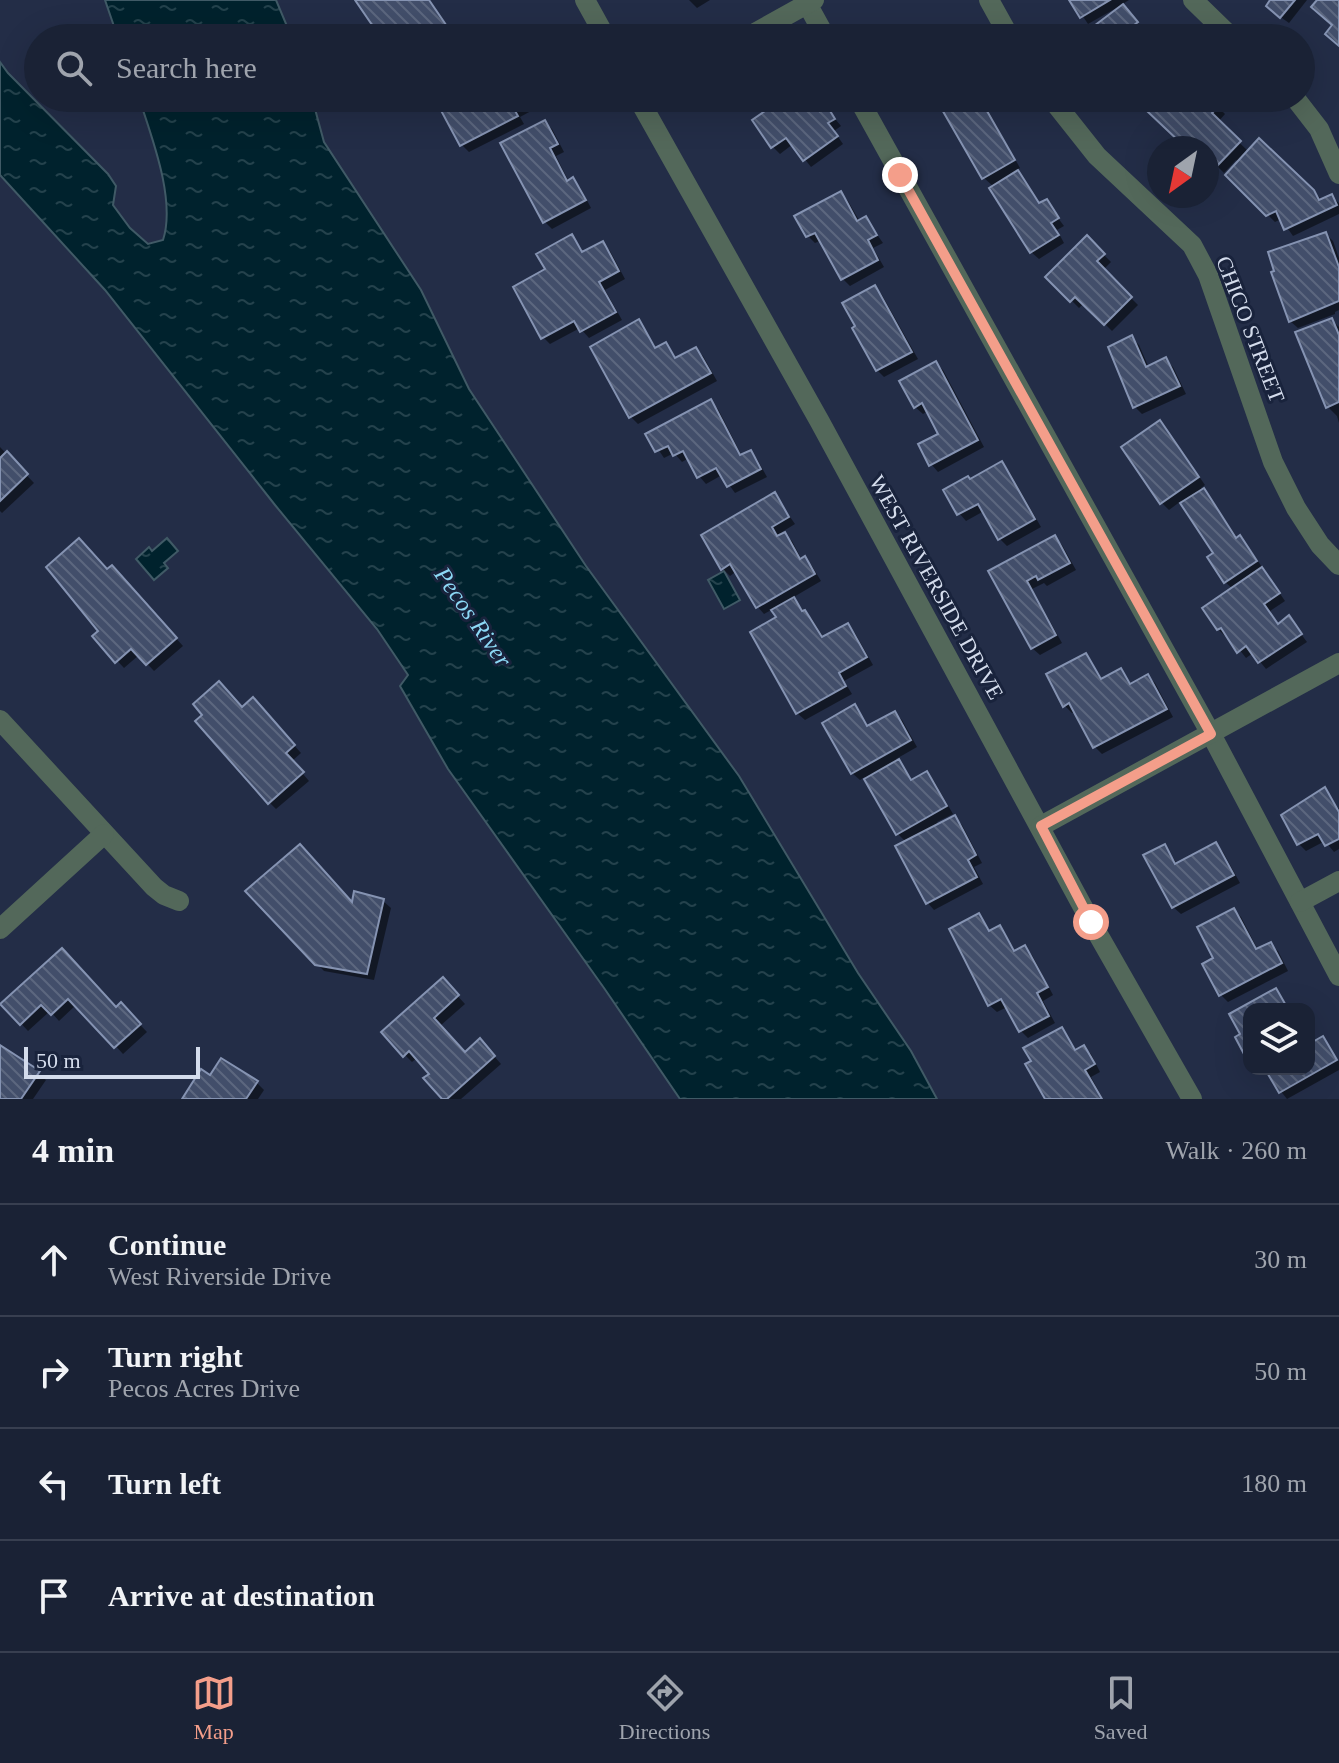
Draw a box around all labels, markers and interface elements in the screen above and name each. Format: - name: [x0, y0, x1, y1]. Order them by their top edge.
- search box: [24, 24, 1315, 112]
- icon: search: [52, 46, 96, 90]
- text: Search here: [116, 51, 257, 84]
- north arrow: [1147, 136, 1219, 208]
- route end: [882, 157, 918, 193]
- street label: CHICO STREET: [1211, 253, 1290, 406]
- street label: WEST RIVERSIDE DRIVE: [864, 471, 1009, 704]
- water label: Pecos River: [429, 562, 517, 672]
- route start: [1073, 904, 1109, 940]
- map controls: [1243, 1003, 1315, 1075]
- button: layers: [1243, 1003, 1315, 1075]
- scale bar: [24, 1043, 200, 1079]
- text: 50 m: [36, 1048, 81, 1073]
- text: 4 min: [32, 1132, 114, 1169]
- text: Walk · 260 m: [1165, 1136, 1307, 1165]
- text: Continue: [108, 1228, 226, 1261]
- icon: ahead: [32, 1238, 76, 1282]
- text: 30 m: [1254, 1245, 1307, 1274]
- text: West Riverside Drive: [108, 1262, 331, 1291]
- text: Turn right: [108, 1340, 243, 1373]
- icon: right: [32, 1350, 76, 1394]
- text: 50 m: [1254, 1357, 1307, 1386]
- text: Pecos Acres Drive: [108, 1374, 300, 1403]
- icon: left: [32, 1462, 76, 1506]
- text: Turn left: [108, 1467, 221, 1500]
- text: 180 m: [1241, 1469, 1307, 1498]
- icon: arrive: [32, 1574, 76, 1618]
- text: Arrive at destination: [108, 1579, 375, 1612]
- tab: Map: [192, 1671, 236, 1745]
- tab: Directions: [619, 1671, 710, 1745]
- tab: Saved: [1094, 1671, 1147, 1745]

